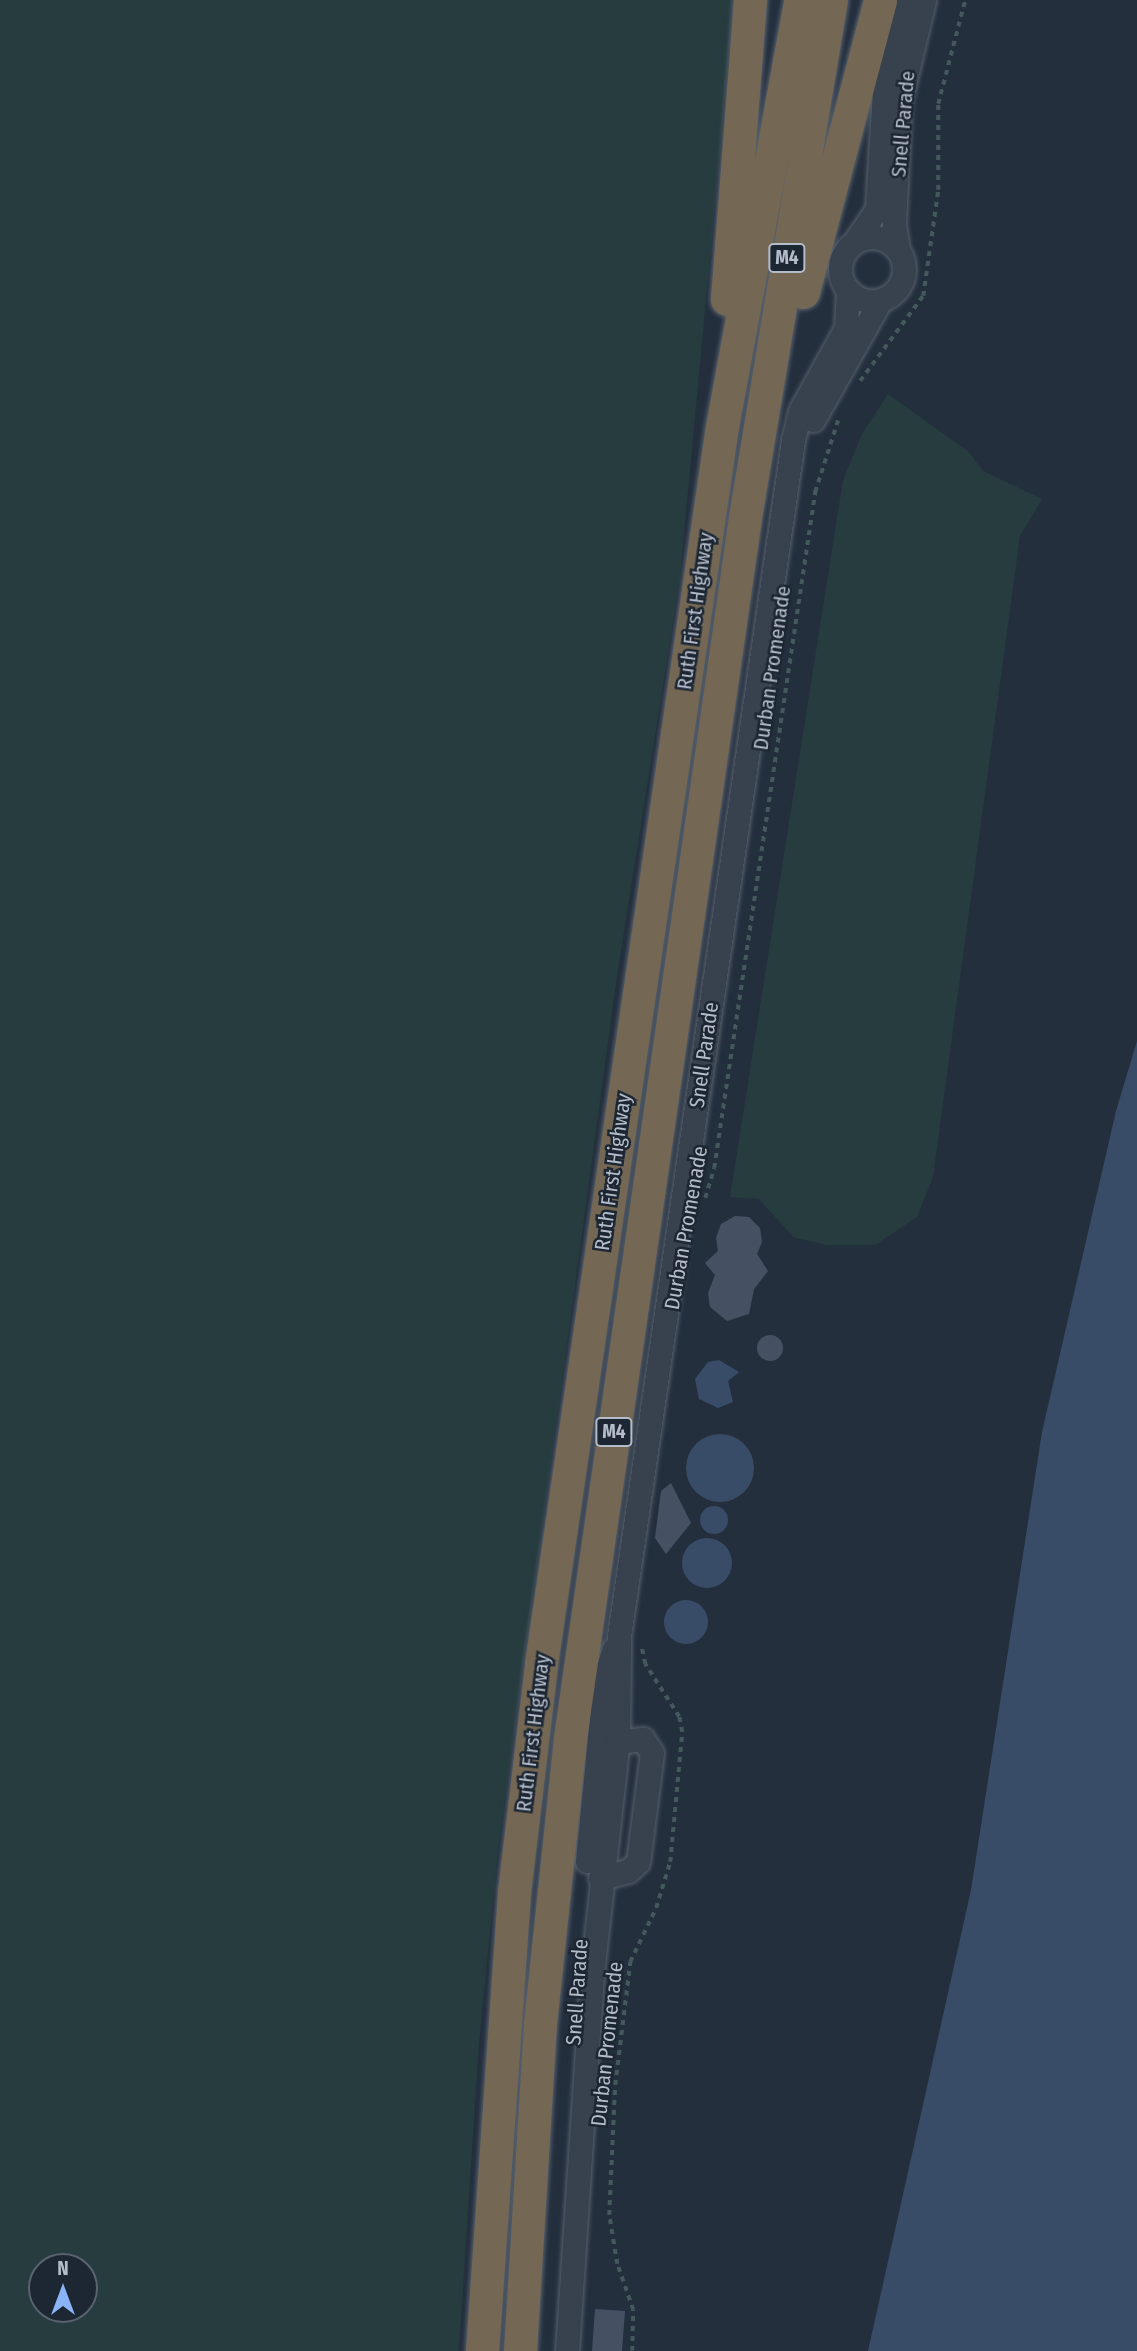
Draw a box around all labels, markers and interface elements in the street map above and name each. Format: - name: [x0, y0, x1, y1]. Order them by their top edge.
- street label: Snell Parade: [886, 70, 920, 178]
- road number: M4: [768, 242, 806, 274]
- street label: Ruth First Highway: [671, 531, 719, 691]
- street label: Durban Promenade: [748, 584, 796, 752]
- street label: Snell Parade: [684, 1000, 724, 1110]
- street label: Ruth First Highway: [589, 1092, 637, 1252]
- street label: Durban Promenade: [659, 1144, 713, 1312]
- road number: M4: [595, 1416, 633, 1448]
- street label: Ruth First Highway: [511, 1653, 555, 1813]
- street label: Snell Parade: [561, 1938, 593, 2046]
- street label: Durban Promenade: [586, 1960, 628, 2128]
- north arrow: [28, 2253, 98, 2323]
- text: N: [57, 2257, 69, 2280]

